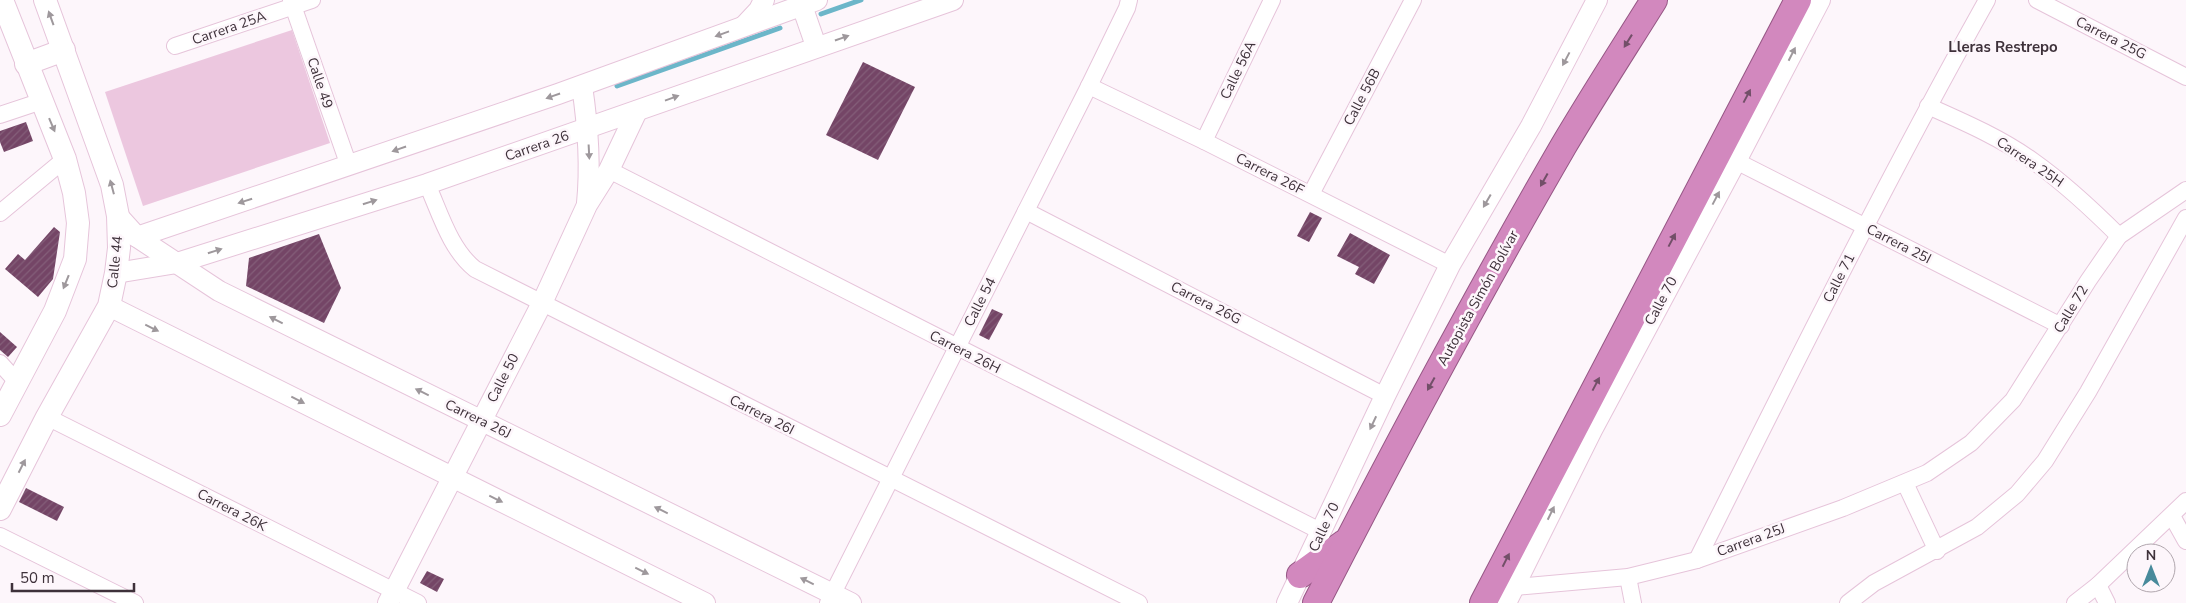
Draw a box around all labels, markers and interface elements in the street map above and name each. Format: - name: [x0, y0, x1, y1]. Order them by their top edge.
- street label: Carrera 25A: [190, 6, 268, 50]
- one-way arrow: [47, 10, 54, 25]
- street label: Carrera 25G: [2072, 12, 2150, 64]
- one-way arrow: [714, 30, 729, 38]
- one-way arrow: [834, 33, 849, 41]
- one-way arrow: [1624, 35, 1633, 48]
- district label: Lleras Restrepo: [1948, 37, 2058, 57]
- street label: Calle 56A: [1216, 38, 1260, 102]
- one-way arrow: [1788, 47, 1796, 62]
- one-way arrow: [1562, 52, 1570, 66]
- street label: Calle 49: [302, 55, 338, 111]
- street label: Calle 56B: [1339, 65, 1385, 129]
- one-way arrow: [1743, 89, 1751, 104]
- one-way arrow: [545, 92, 560, 100]
- one-way arrow: [665, 94, 680, 102]
- one-way arrow: [49, 118, 57, 132]
- street label: Carrera 26: [502, 126, 572, 166]
- street label: Carrera 25H: [1993, 132, 2067, 192]
- one-way arrow: [586, 144, 594, 160]
- one-way arrow: [392, 146, 407, 153]
- street label: Carrera 26F: [1233, 149, 1308, 200]
- one-way arrow: [1540, 173, 1548, 188]
- one-way arrow: [107, 179, 115, 194]
- one-way arrow: [1712, 191, 1720, 206]
- one-way arrow: [1483, 194, 1492, 207]
- one-way arrow: [238, 197, 253, 205]
- one-way arrow: [362, 198, 377, 205]
- street label: Carrera 25I: [1863, 220, 1935, 268]
- street label: Autopista Simón Bolívar: [1433, 227, 1523, 369]
- one-way arrow: [1667, 234, 1676, 247]
- street label: Calle 44: [103, 235, 127, 289]
- one-way arrow: [207, 247, 222, 255]
- street label: Calle 71: [1819, 250, 1859, 306]
- street label: Calle 70: [1640, 273, 1682, 329]
- street label: Calle 54: [960, 274, 1000, 330]
- one-way arrow: [62, 275, 70, 289]
- street label: Carrera 26G: [1167, 277, 1245, 329]
- street label: Calle 72: [2049, 282, 2093, 336]
- one-way arrow: [269, 316, 284, 324]
- one-way arrow: [145, 324, 159, 332]
- street label: Carrera 26H: [926, 326, 1004, 378]
- street label: Calle 50: [483, 350, 523, 406]
- one-way arrow: [1427, 376, 1435, 391]
- one-way arrow: [1592, 377, 1600, 392]
- one-way arrow: [415, 388, 429, 396]
- street label: Carrera 26I: [726, 391, 798, 439]
- street label: Carrera 26J: [442, 395, 514, 443]
- one-way arrow: [291, 396, 305, 404]
- one-way arrow: [1368, 416, 1376, 430]
- one-way arrow: [18, 459, 26, 473]
- street label: Carrera 26K: [194, 484, 270, 536]
- one-way arrow: [489, 495, 503, 503]
- street label: Calle 70: [1304, 499, 1344, 555]
- one-way arrow: [654, 505, 668, 513]
- one-way arrow: [1547, 505, 1555, 520]
- street label: Carrera 25J: [1714, 519, 1788, 561]
- north arrow: [2126, 543, 2176, 593]
- text: N: [2146, 546, 2156, 565]
- one-way arrow: [1502, 553, 1510, 567]
- scale bar: [12, 560, 135, 592]
- one-way arrow: [634, 567, 649, 575]
- text: 50 m: [20, 568, 55, 588]
- one-way arrow: [800, 577, 814, 585]

